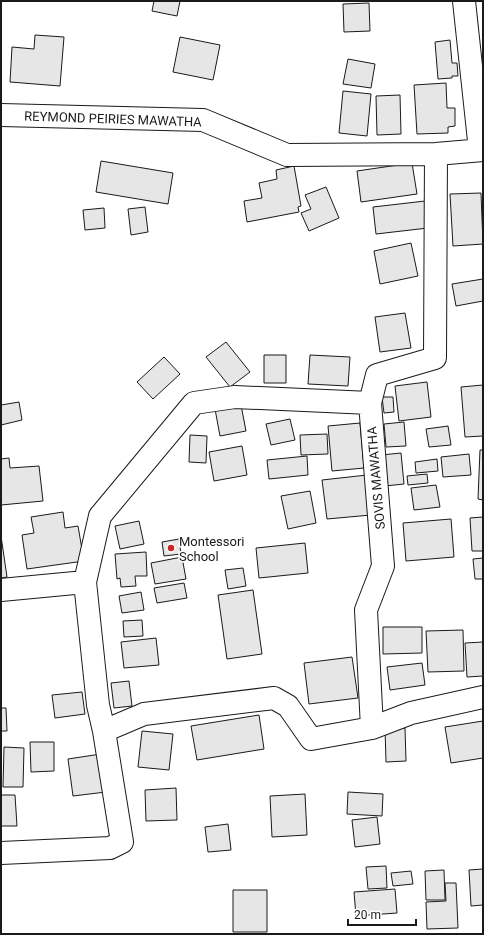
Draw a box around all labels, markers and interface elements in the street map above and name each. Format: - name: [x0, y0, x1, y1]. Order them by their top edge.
- street label: REYMOND PEIRIES MAWATHA: [24, 108, 203, 130]
- street label: SOVIS MAWATHA: [364, 425, 388, 530]
- place label: Montessori School: [179, 534, 245, 564]
- marker: Montessori School: [166, 543, 176, 553]
- scale bar: [348, 901, 416, 927]
- text: 20 m: [354, 908, 381, 922]

